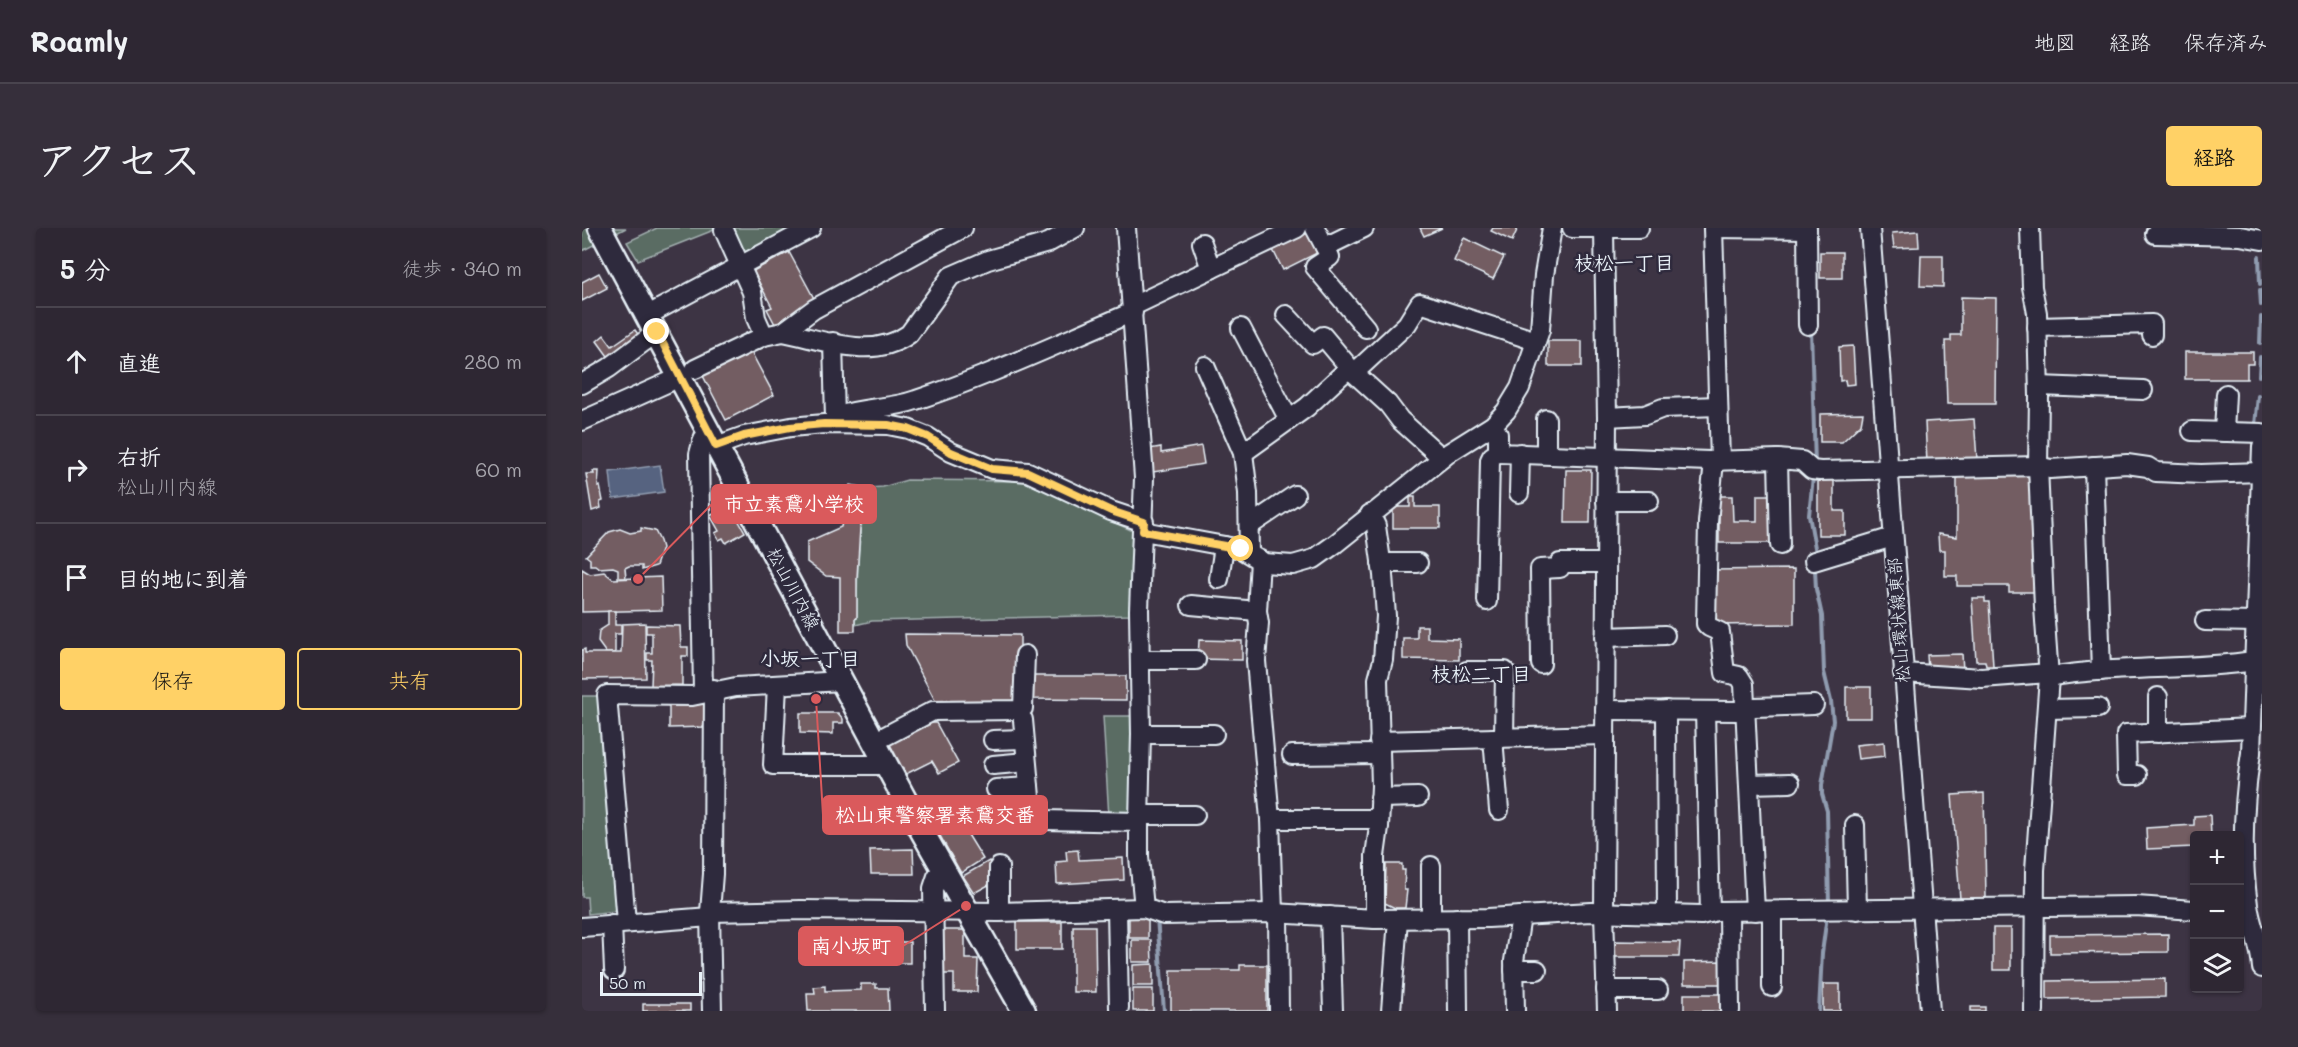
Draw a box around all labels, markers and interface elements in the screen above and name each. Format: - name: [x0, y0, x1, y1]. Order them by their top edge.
- text: Roamly: [30, 23, 129, 59]
- text: 地図: [2034, 28, 2076, 55]
- text: 経路: [2109, 28, 2151, 55]
- text: 保存済み: [2184, 28, 2268, 55]
- button: 経路: [2166, 126, 2262, 186]
- text: アクセス: [36, 131, 201, 186]
- district label: 枝松一丁目: [1574, 249, 1674, 275]
- text: 5 分: [60, 252, 111, 286]
- text: 徒歩 · 340 m: [402, 255, 522, 281]
- route end: [643, 318, 669, 344]
- icon: ahead: [60, 345, 93, 378]
- text: 直進: [117, 348, 161, 377]
- text: 280 m: [464, 348, 522, 374]
- text: 右折: [117, 442, 161, 471]
- icon: right: [60, 453, 93, 486]
- text: 60 m: [475, 456, 522, 482]
- text: 松山川内線: [117, 473, 217, 499]
- callout: 市立素鵞小学校: [712, 485, 876, 523]
- text: 市立素鵞小学校: [724, 490, 864, 516]
- route start: [1227, 535, 1253, 561]
- street label: 松山川内線: [762, 543, 826, 634]
- street label: 松山環状線東部: [1882, 556, 1914, 684]
- icon: arrive: [60, 561, 93, 594]
- text: 目的地に到着: [117, 564, 249, 593]
- district label: 小坂一丁目: [760, 645, 860, 671]
- button: 保存: [60, 648, 285, 710]
- button: 共有: [297, 648, 522, 710]
- district label: 枝松二丁目: [1431, 660, 1531, 686]
- callout: 松山東警察署素鵞交番: [823, 796, 1047, 834]
- text: 松山東警察署素鵞交番: [835, 801, 1035, 827]
- map controls: [2190, 831, 2244, 993]
- button: +: [2190, 831, 2244, 885]
- button: −: [2190, 885, 2244, 939]
- callout: 南小坂町: [799, 927, 903, 965]
- text: 南小坂町: [811, 932, 891, 958]
- button: layers: [2190, 939, 2244, 993]
- scale bar: [600, 969, 702, 996]
- text: 50 m: [609, 972, 646, 993]

